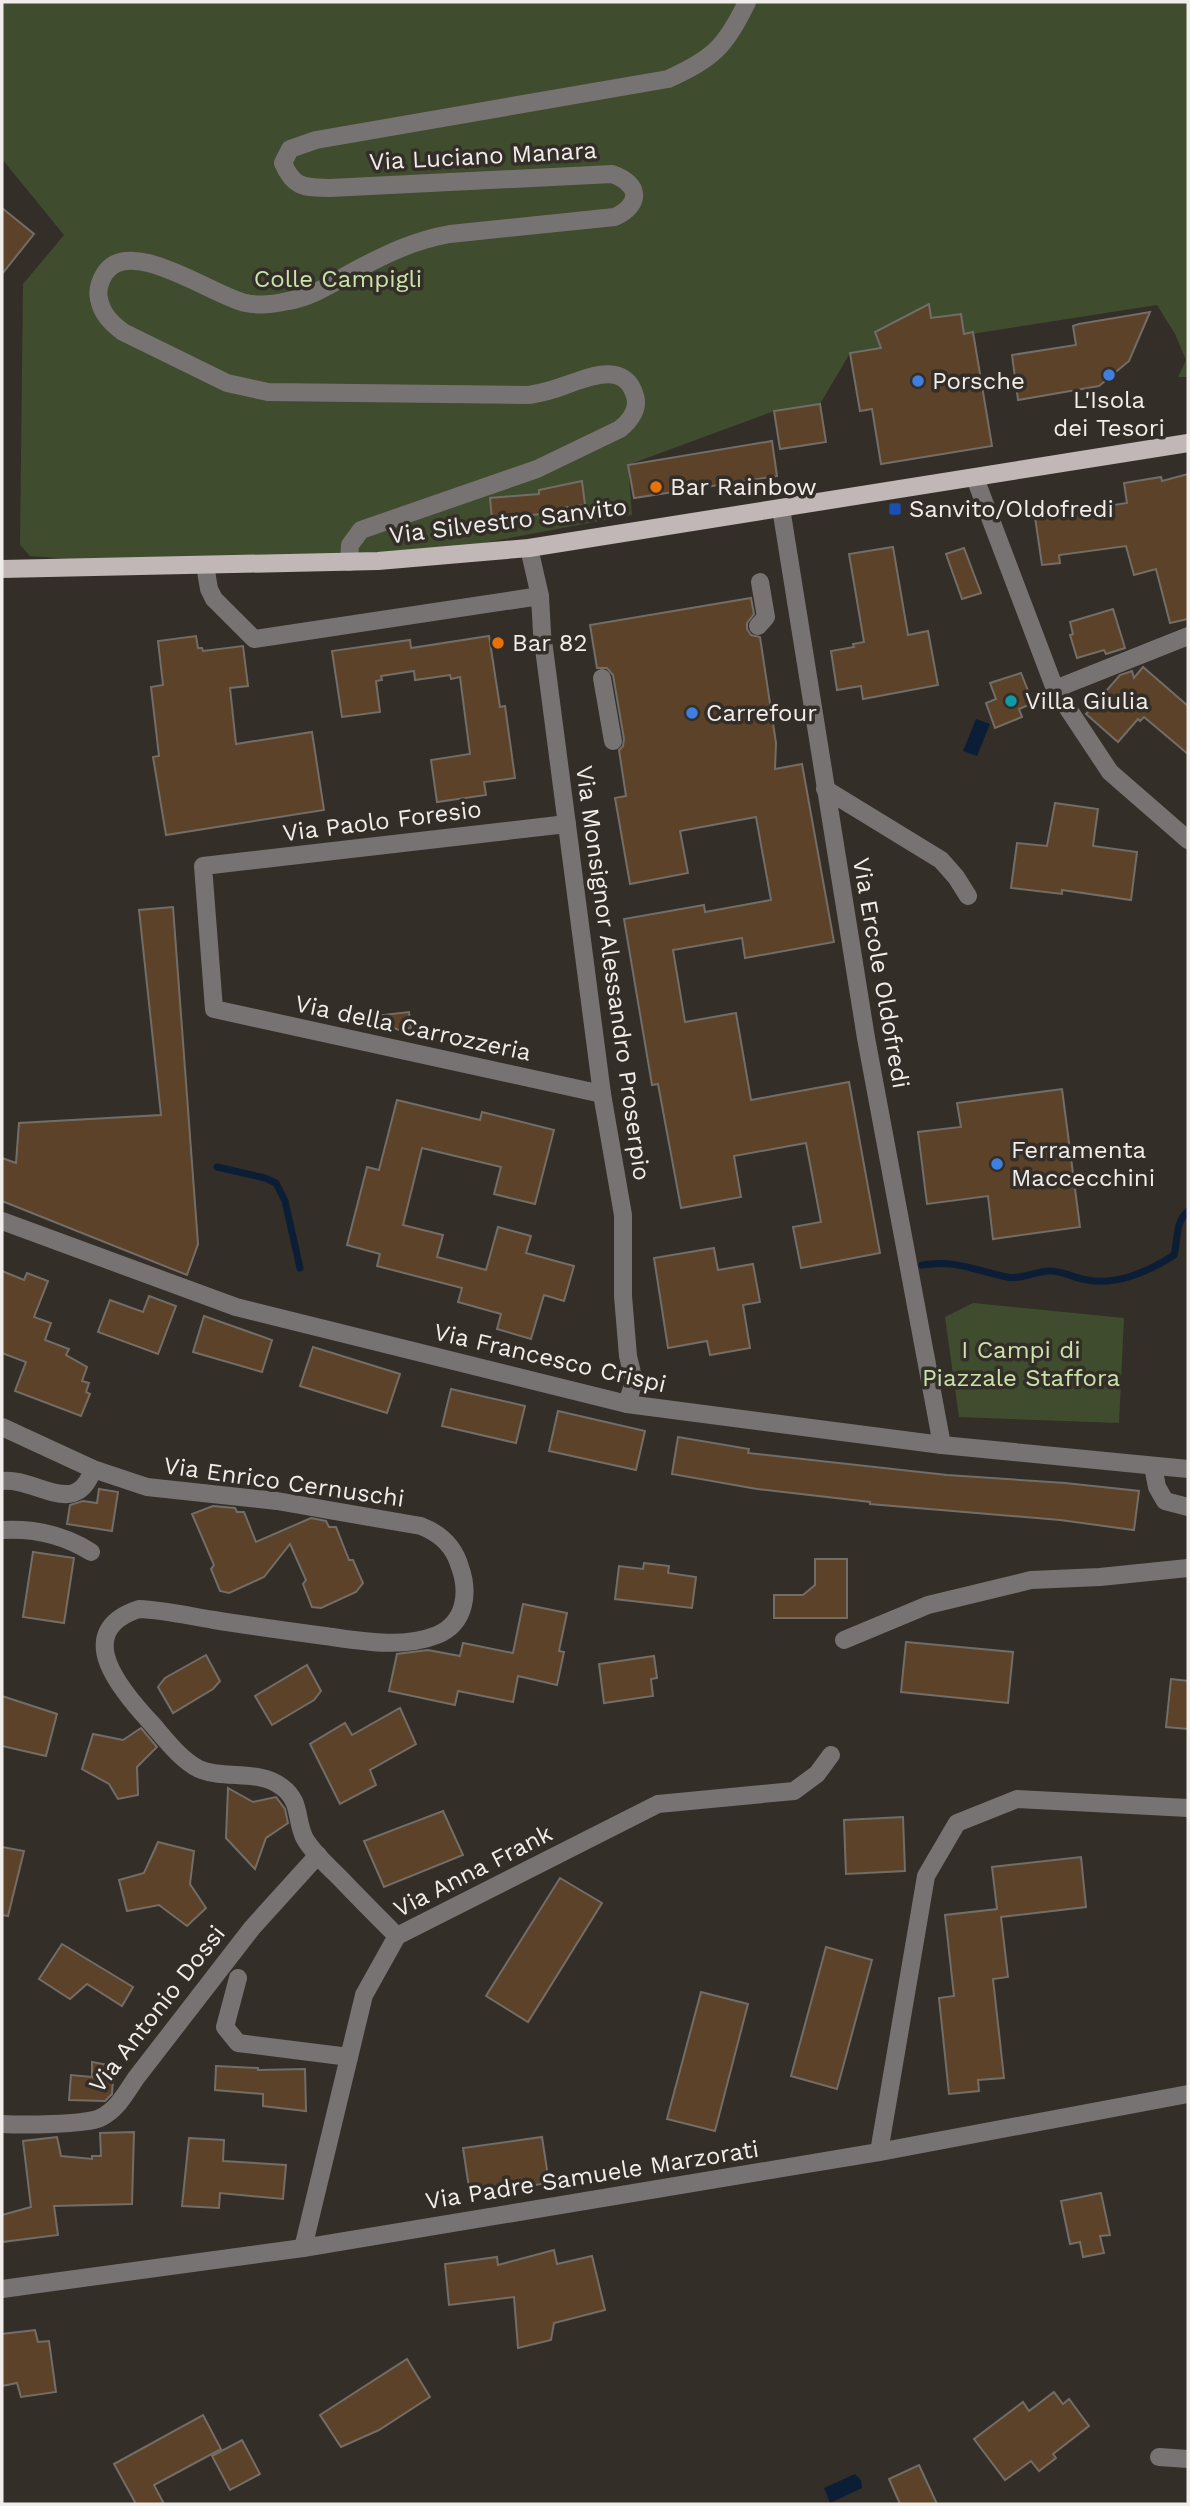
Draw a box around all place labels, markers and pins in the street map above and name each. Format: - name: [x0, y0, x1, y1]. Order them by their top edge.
- place label: Porsche: [932, 367, 1025, 395]
- marker: L'Isola dei Tesori: [1101, 367, 1117, 383]
- marker: Porsche: [910, 373, 926, 389]
- place label: L'Isola dei Tesori: [1053, 386, 1165, 442]
- place label: Bar Rainbow: [670, 473, 817, 501]
- marker: Bar Rainbow: [648, 479, 664, 495]
- place label: Sanvito/Oldofredi: [909, 495, 1114, 523]
- marker: Sanvito/Oldofredi: [887, 501, 903, 517]
- place label: Bar 82: [512, 629, 587, 657]
- marker: Bar 82: [490, 635, 506, 651]
- place label: Villa Giulia: [1025, 687, 1149, 715]
- marker: Villa Giulia: [1003, 693, 1019, 709]
- place label: Carrefour: [706, 699, 817, 727]
- marker: Carrefour: [684, 705, 700, 721]
- place label: Ferramenta Maccecchini: [1011, 1136, 1155, 1192]
- marker: Ferramenta Maccecchini: [989, 1156, 1005, 1172]

